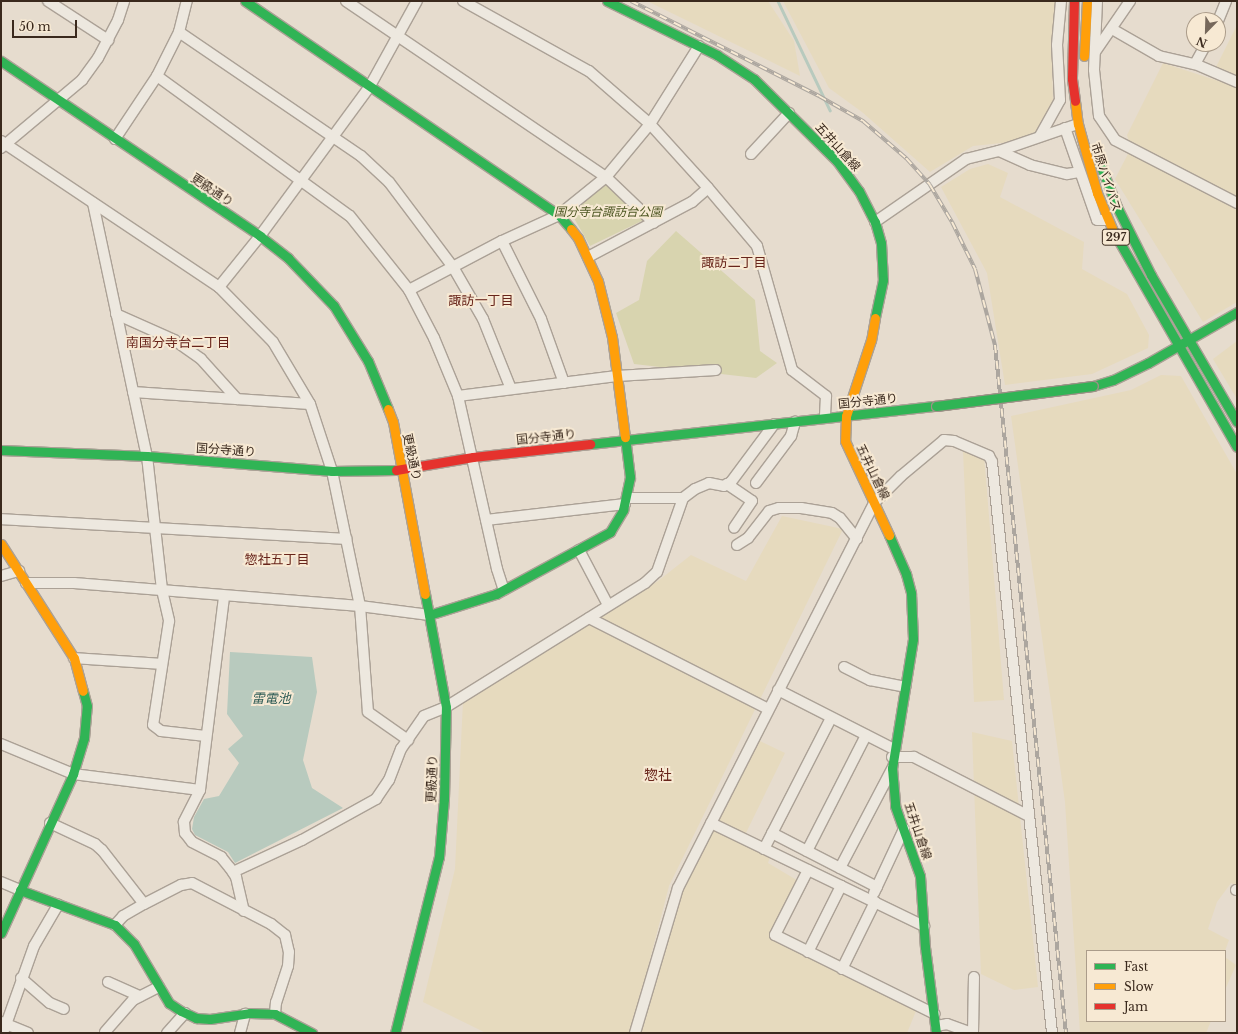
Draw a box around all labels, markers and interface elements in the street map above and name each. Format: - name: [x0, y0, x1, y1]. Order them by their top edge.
- scale bar: [14, 12, 79, 38]
- north arrow: [1186, 12, 1226, 52]
- text: 50 m: [19, 19, 51, 34]
- text: N: [1194, 34, 1209, 51]
- street label: 五井山倉線: [813, 120, 863, 174]
- street label: 市原バイパス: [1088, 141, 1124, 213]
- street label: 更級通り: [188, 171, 236, 209]
- park label: 国分寺台諏訪台公園: [554, 205, 662, 219]
- road number: 297: [1101, 228, 1131, 246]
- district label: 諏訪二丁目: [702, 255, 766, 271]
- district label: 諏訪一丁目: [449, 293, 513, 309]
- district label: 南国分寺台二丁目: [126, 335, 230, 351]
- street label: 国分寺通り: [837, 391, 899, 411]
- street label: 国分寺通り: [515, 427, 577, 447]
- street label: 更級通り: [400, 432, 424, 482]
- street label: 国分寺通り: [196, 441, 256, 459]
- street label: 五井山倉線: [853, 442, 893, 502]
- district label: 惣社五丁目: [245, 552, 309, 568]
- water label: 雷電池: [252, 691, 290, 707]
- street label: 更級通り: [424, 755, 440, 803]
- district label: 惣社: [644, 767, 672, 783]
- street label: 五井山倉線: [901, 800, 935, 862]
- legend: [1086, 950, 1226, 1022]
- text: Fast: [1124, 959, 1148, 974]
- text: Slow: [1124, 979, 1153, 994]
- text: Jam: [1124, 999, 1148, 1014]

